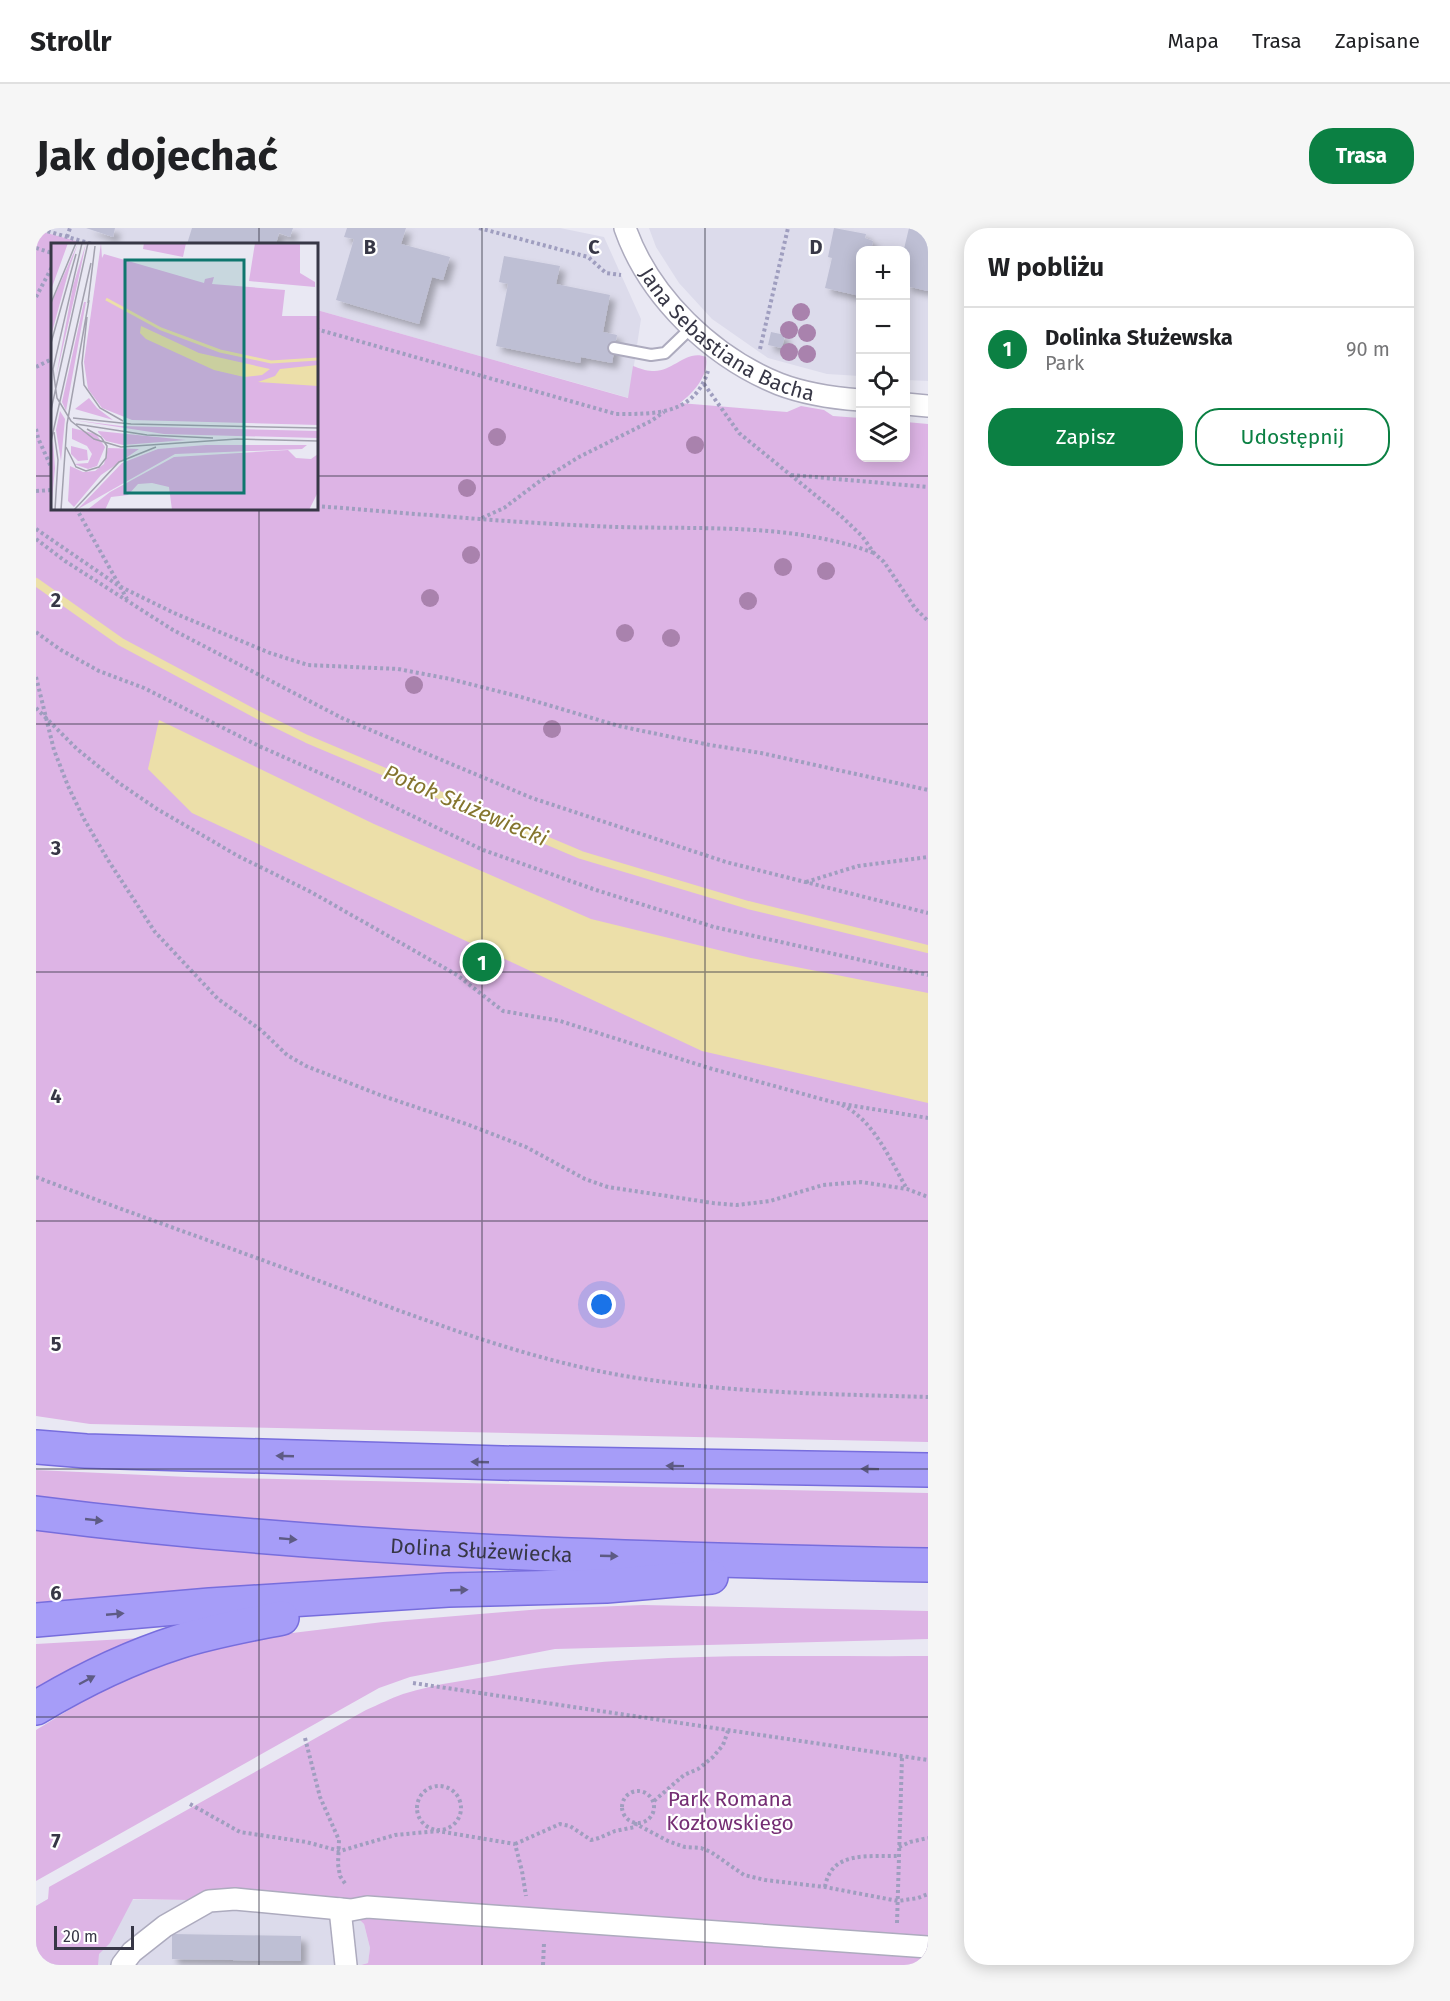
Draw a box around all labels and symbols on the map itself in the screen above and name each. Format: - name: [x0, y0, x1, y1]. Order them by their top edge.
- text: B: [364, 235, 376, 259]
- text: C: [588, 235, 600, 259]
- text: D: [809, 235, 823, 259]
- inset map: [51, 243, 318, 510]
- street label: Jana Sebastiana Bacha: [634, 263, 817, 407]
- text: 2: [51, 588, 61, 612]
- water label: Potok Służewiecki: [380, 759, 552, 852]
- text: 3: [50, 836, 61, 860]
- pin: 1: [462, 940, 502, 984]
- text: 4: [50, 1084, 62, 1108]
- your location: [587, 1290, 616, 1319]
- text: 5: [51, 1332, 62, 1356]
- one-way arrow: [275, 1452, 294, 1461]
- one-way arrow: [470, 1457, 489, 1467]
- one-way arrow: [665, 1461, 684, 1471]
- one-way arrow: [860, 1465, 879, 1474]
- one-way arrow: [85, 1515, 104, 1525]
- street label: Dolina Służewiecka: [389, 1533, 573, 1568]
- one-way arrow: [279, 1534, 298, 1544]
- one-way arrow: [599, 1551, 618, 1561]
- text: 6: [50, 1581, 62, 1605]
- one-way arrow: [450, 1585, 469, 1595]
- one-way arrow: [106, 1609, 125, 1619]
- one-way arrow: [79, 1675, 96, 1685]
- park label: Park Romana Kozłowskiego: [666, 1786, 794, 1836]
- text: 7: [51, 1829, 61, 1853]
- scale bar: [54, 1923, 134, 1950]

